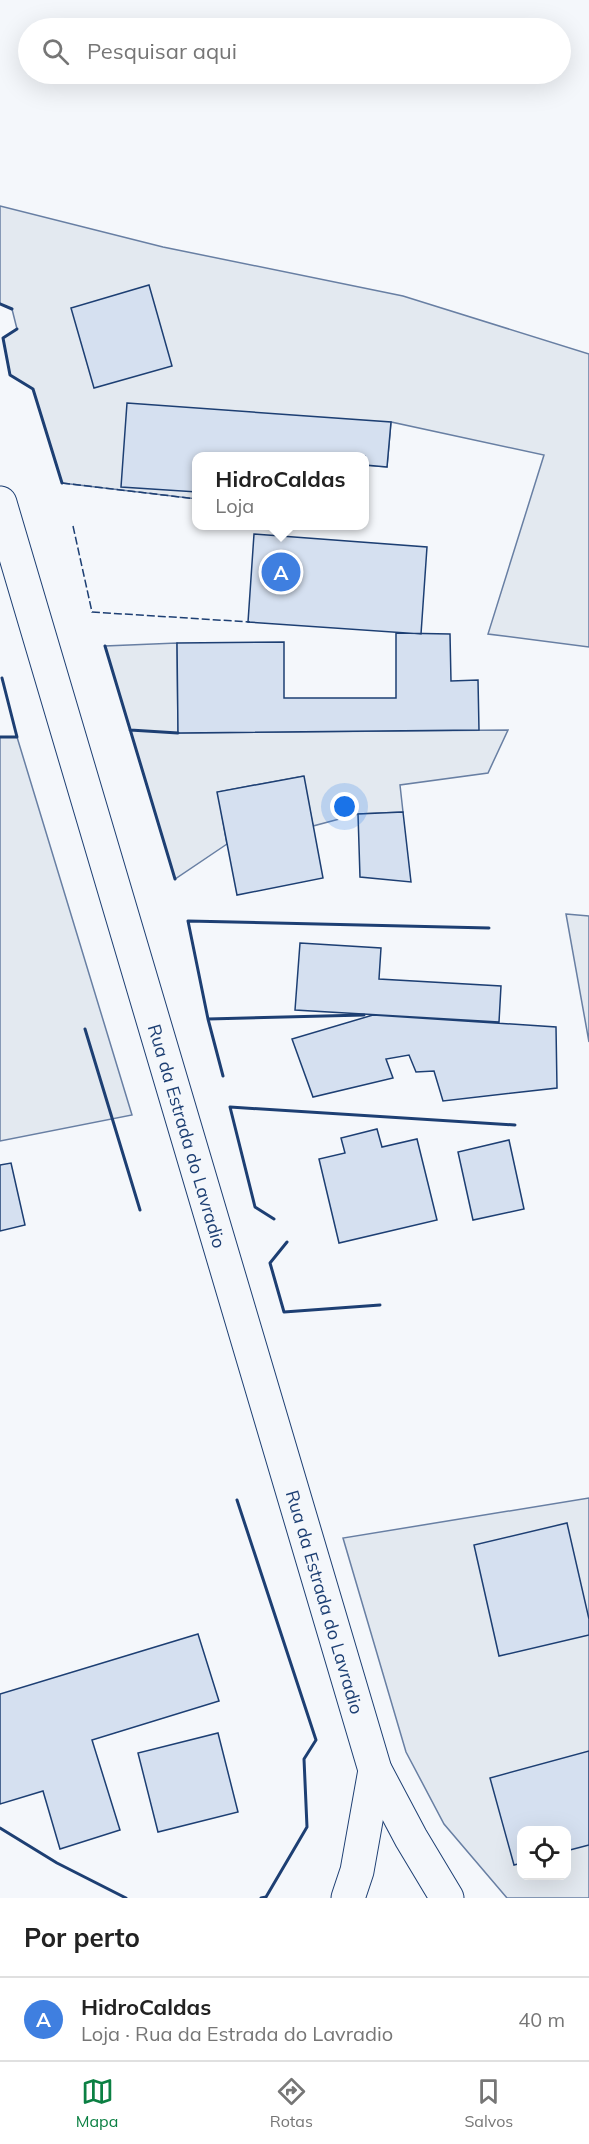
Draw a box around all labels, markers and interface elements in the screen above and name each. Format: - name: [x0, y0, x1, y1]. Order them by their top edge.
- search box: [18, 18, 571, 84]
- icon: search: [39, 35, 72, 68]
- text: Pesquisar aqui: [87, 37, 237, 65]
- popup: [192, 452, 369, 530]
- text: HidroCaldas: [215, 465, 346, 493]
- text: Loja: [215, 493, 254, 518]
- pin: A: [262, 550, 300, 594]
- your location: [330, 792, 359, 821]
- street label: Rua da Estrada do Lavradio: [143, 1021, 231, 1251]
- street label: Rua da Estrada do Lavradio: [281, 1487, 369, 1717]
- map controls: [517, 1826, 571, 1880]
- button: locate: [517, 1826, 571, 1880]
- text: Por perto: [24, 1921, 140, 1954]
- text: HidroCaldas: [81, 1993, 211, 2021]
- text: A: [36, 2007, 51, 2032]
- text: 40 m: [518, 2007, 565, 2032]
- text: Loja · Rua da Estrada do Lavradio: [81, 2021, 393, 2046]
- tab: Mapa: [76, 2075, 118, 2131]
- tab: Rotas: [270, 2075, 313, 2131]
- tab: Salvos: [464, 2075, 513, 2131]

